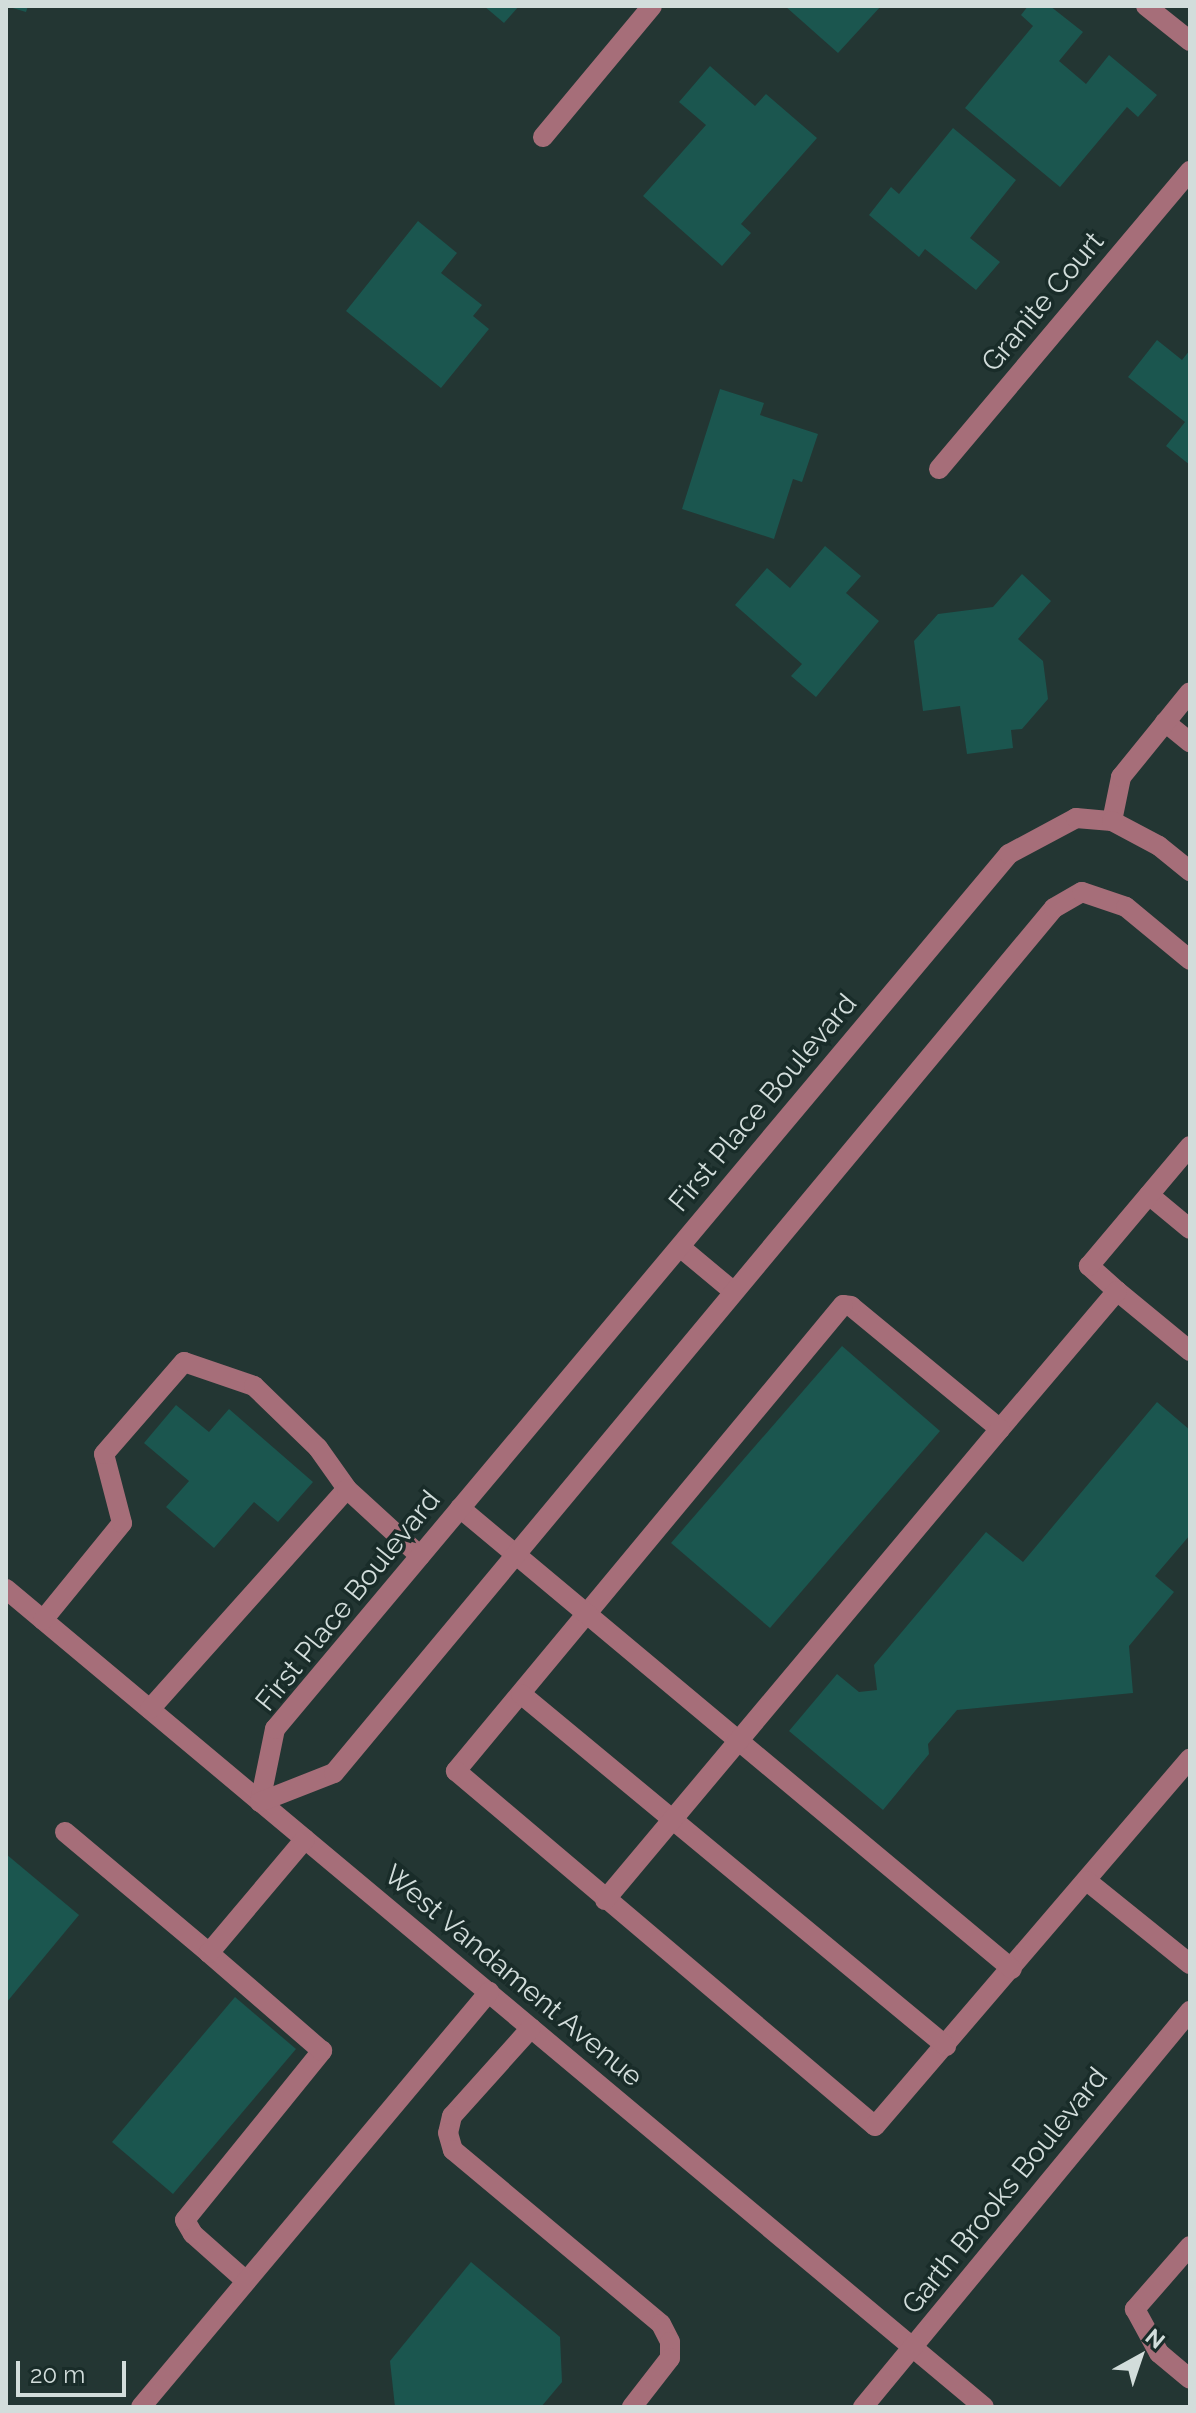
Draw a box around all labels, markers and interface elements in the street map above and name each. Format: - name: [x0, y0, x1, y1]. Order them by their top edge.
- street label: Granite Court: [975, 225, 1111, 379]
- street label: First Place Boulevard: [662, 987, 864, 1219]
- street label: First Place Boulevard: [249, 1484, 447, 1718]
- street label: West Vandament Avenue: [376, 1857, 650, 2095]
- street label: Garth Brooks Boulevard: [895, 2061, 1115, 2321]
- north arrow: [1100, 2317, 1180, 2397]
- text: N: [1141, 2323, 1170, 2354]
- scale bar: [20, 2345, 130, 2395]
- text: 20 m: [30, 2360, 85, 2389]

